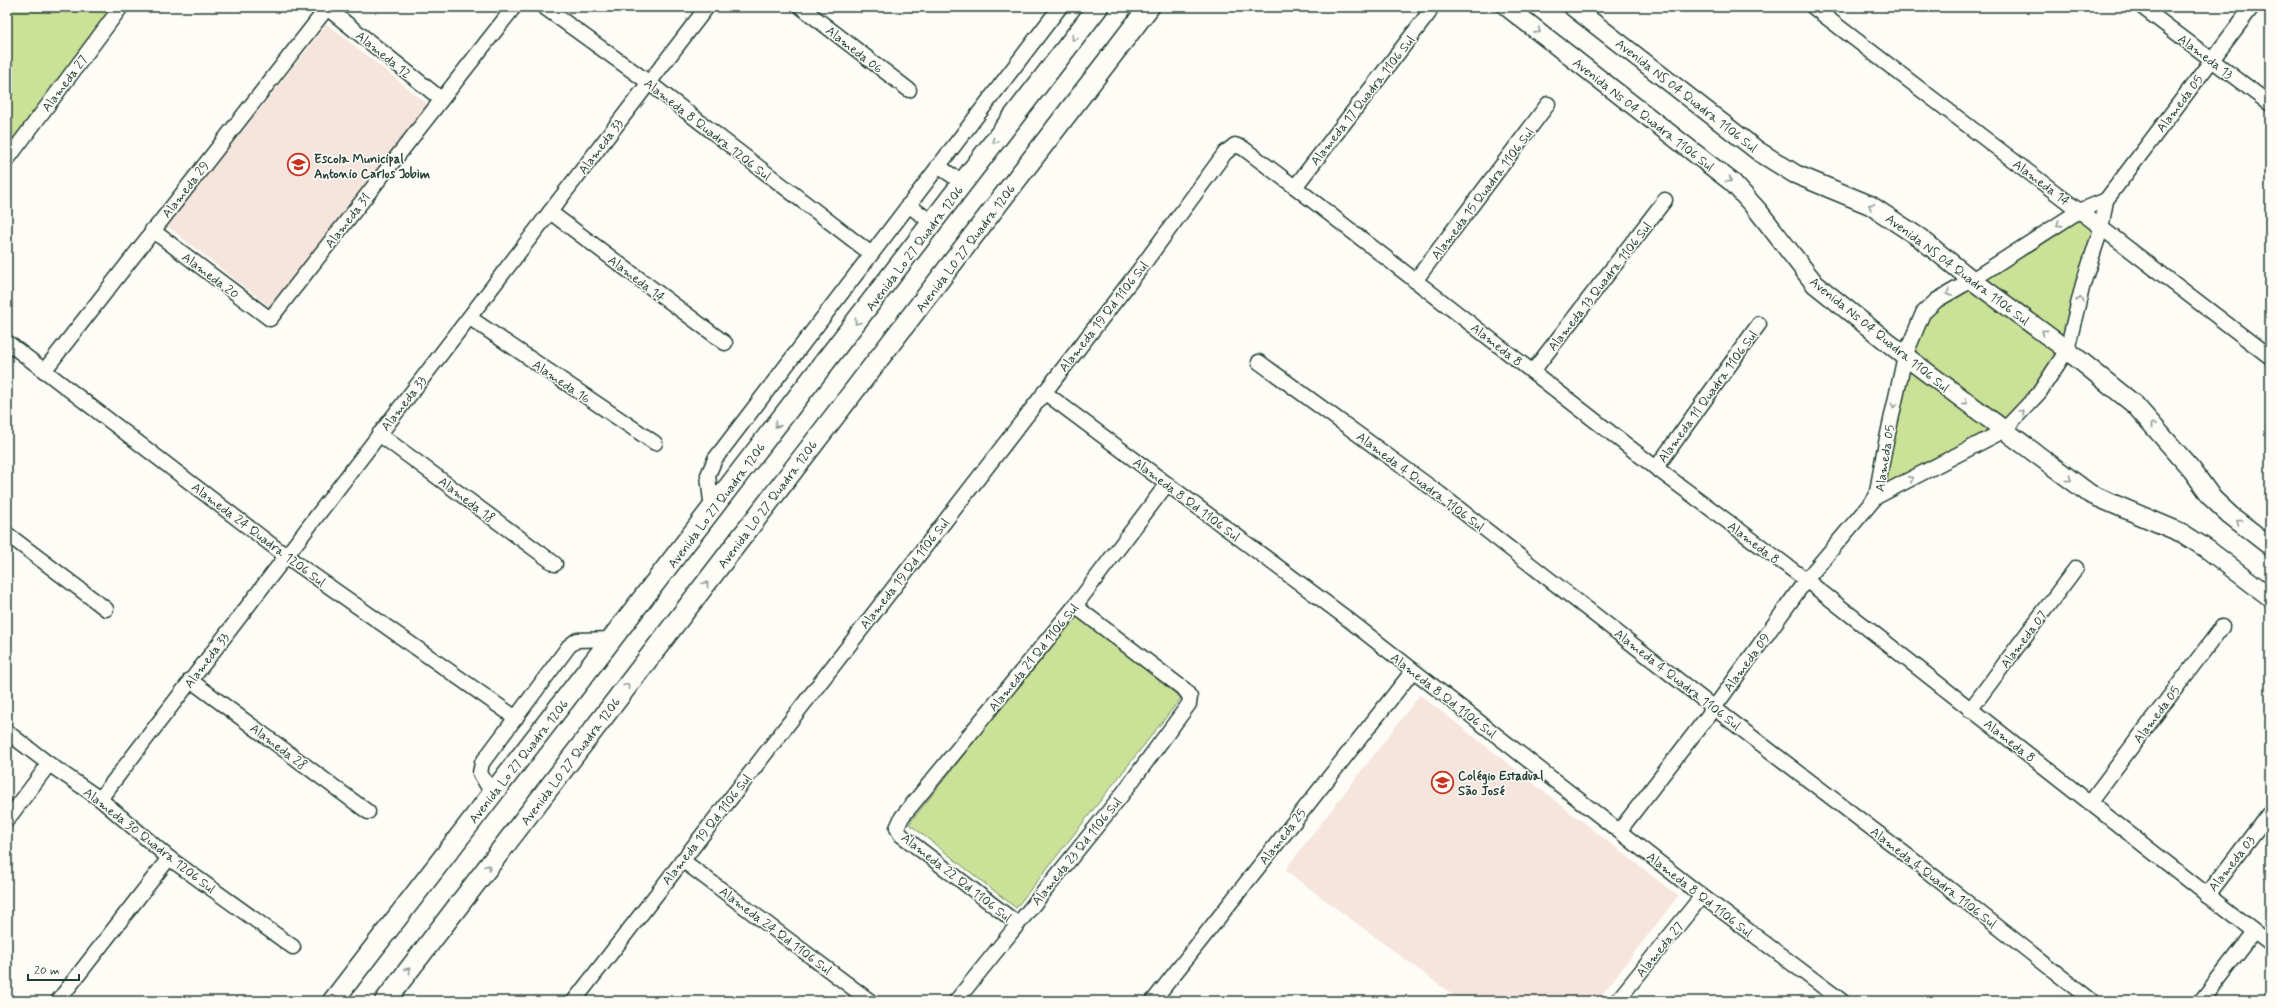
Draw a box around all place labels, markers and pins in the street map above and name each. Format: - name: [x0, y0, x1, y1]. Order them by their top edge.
- place label: Escola Municipal Antonio Carlos Jobim: [314, 151, 430, 183]
- school or university icon: Escola Municipal Antonio Carlos Jobim: [285, 152, 311, 178]
- place label: Colégio Estadual São José: [1458, 768, 1544, 800]
- school or university icon: Colégio Estadual São José: [1429, 769, 1455, 795]

